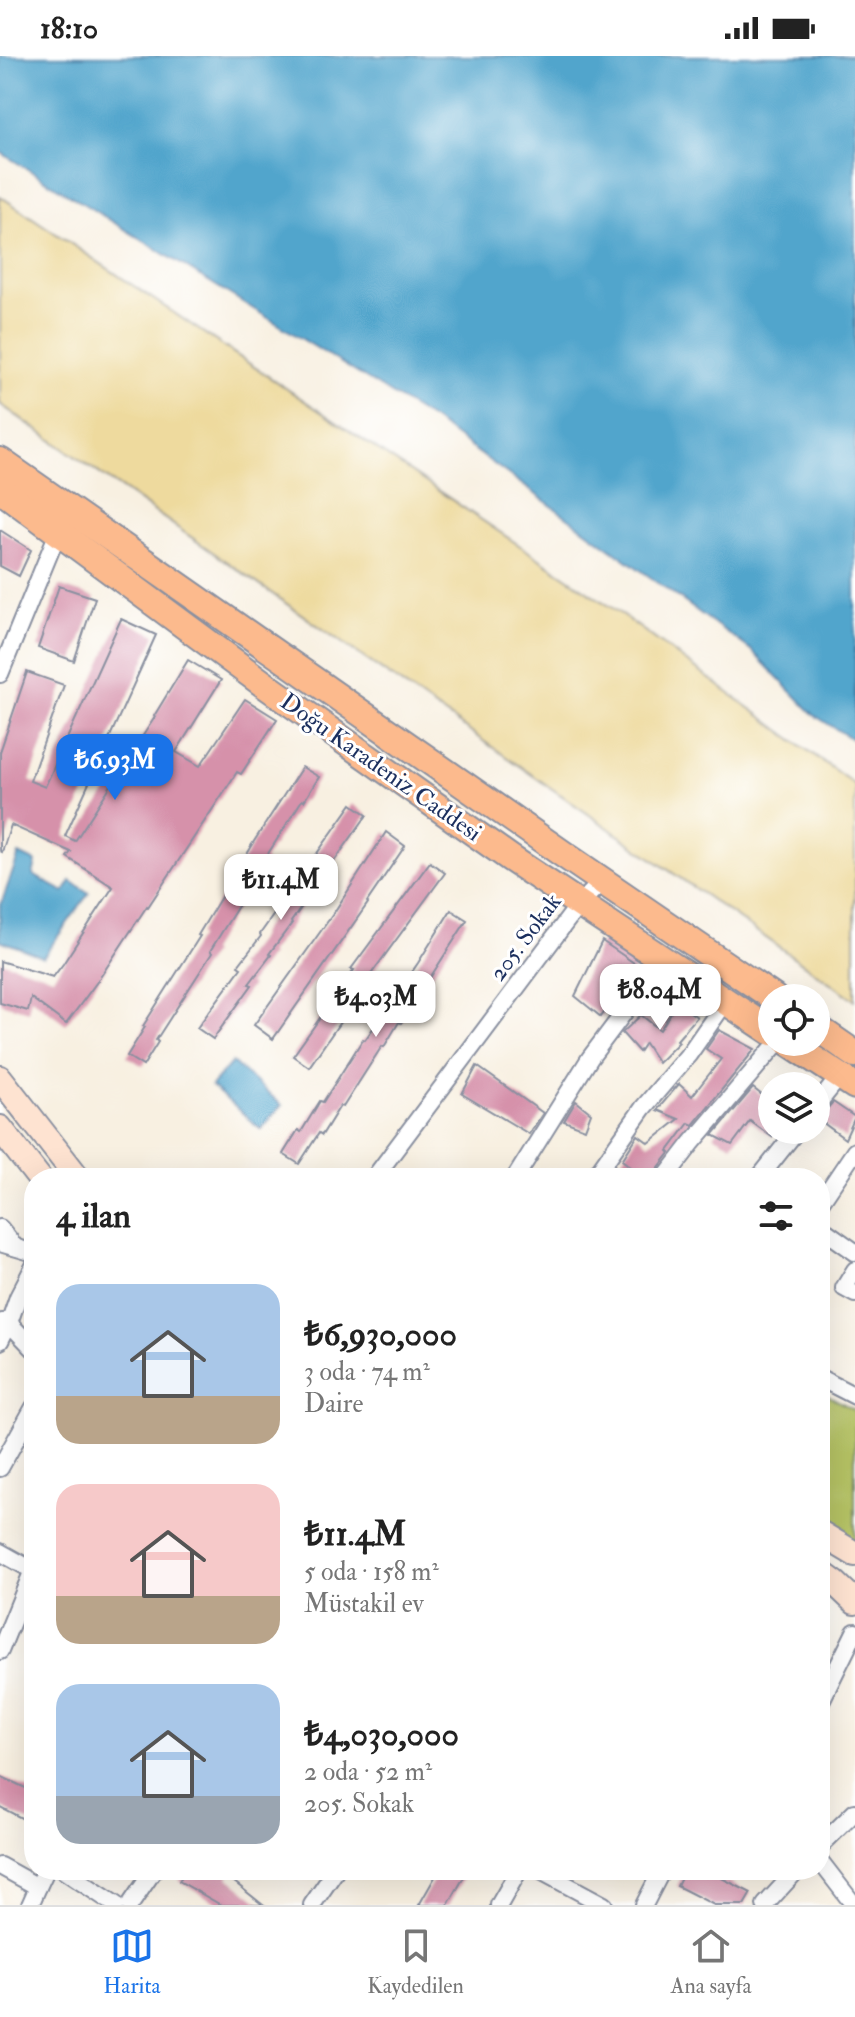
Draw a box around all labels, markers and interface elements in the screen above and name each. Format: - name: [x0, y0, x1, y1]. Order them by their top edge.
- text: 18:10: [40, 10, 98, 47]
- street label: Doğu Karadeniz Caddesi: [274, 686, 487, 849]
- pin: ₺6.93M: [50, 734, 180, 802]
- text: ₺6.93M: [74, 744, 156, 776]
- pin: ₺11.4M: [216, 854, 346, 922]
- text: ₺11.4M: [242, 864, 320, 896]
- street label: 205. Sokak: [482, 887, 569, 987]
- pin: ₺8.04M: [595, 964, 725, 1032]
- pin: ₺4.03M: [311, 971, 441, 1039]
- text: ₺8.04M: [618, 974, 702, 1006]
- text: ₺4.03M: [335, 981, 417, 1013]
- map controls: [758, 984, 830, 1144]
- button: locate: [758, 984, 830, 1056]
- button: layers: [758, 1072, 830, 1144]
- icon: filters: [754, 1194, 798, 1238]
- text: 4 ilan: [56, 1195, 131, 1238]
- text: ₺6,930,000: [304, 1313, 457, 1356]
- icon: home: [120, 1316, 216, 1412]
- text: 3 oda · 74 m²: [304, 1356, 430, 1388]
- text: Daire: [304, 1388, 363, 1420]
- text: ₺11.4M: [304, 1513, 406, 1556]
- icon: home: [120, 1516, 216, 1612]
- text: 5 oda · 158 m²: [304, 1556, 439, 1588]
- text: Müstakil ev: [304, 1588, 424, 1620]
- text: ₺4,030,000: [304, 1713, 459, 1756]
- icon: home: [120, 1716, 216, 1812]
- text: 2 oda · 52 m²: [304, 1756, 432, 1788]
- text: 205. Sokak: [304, 1788, 414, 1820]
- tab: Harita: [103, 1924, 161, 2000]
- tab: Kaydedilen: [367, 1924, 464, 2000]
- tab: Ana sayfa: [670, 1924, 752, 2000]

